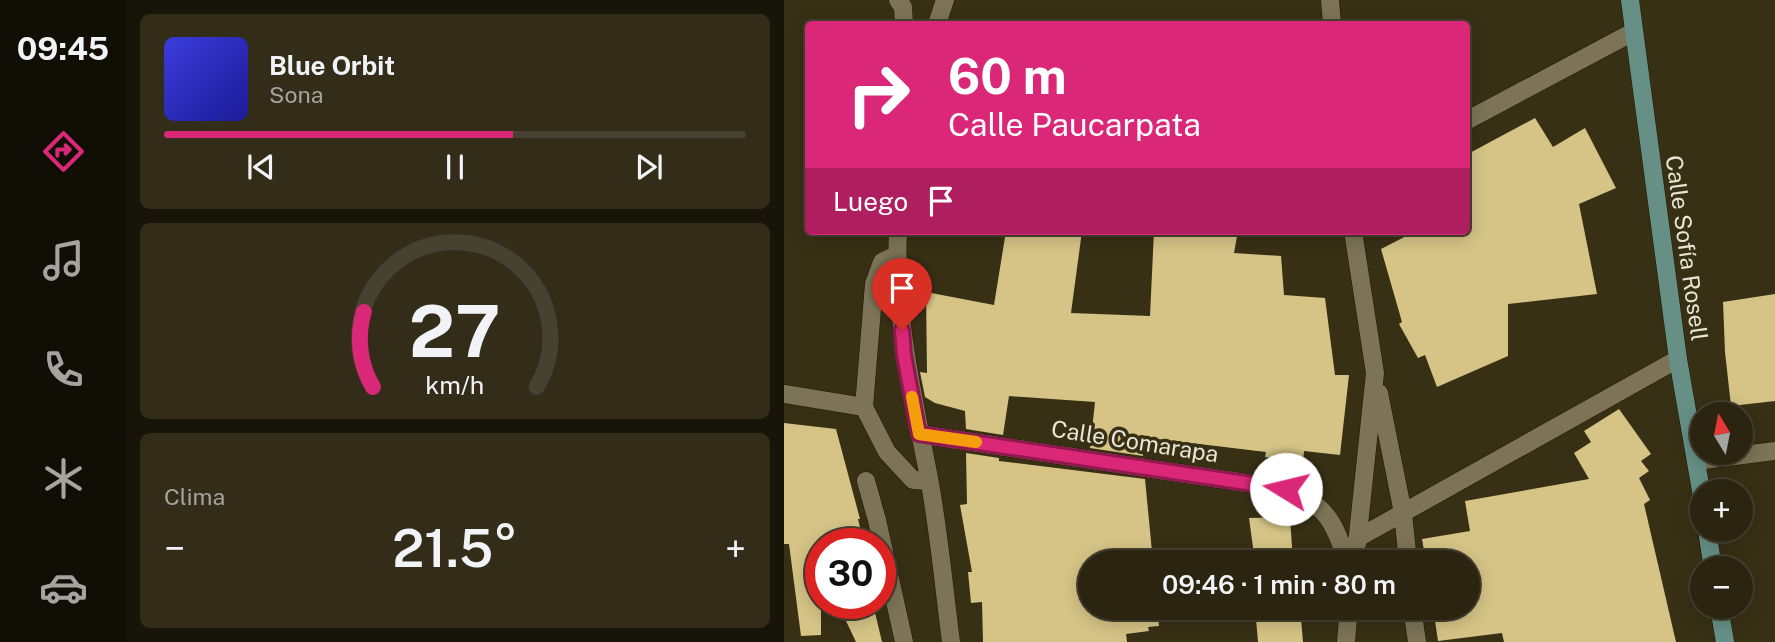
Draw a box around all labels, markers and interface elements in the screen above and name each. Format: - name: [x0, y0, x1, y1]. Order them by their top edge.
- text: 09:45: [17, 30, 109, 67]
- text: 60 m: [948, 47, 1067, 105]
- icon: right: [833, 49, 924, 140]
- text: Blue Orbit: [269, 50, 395, 81]
- text: Sona: [269, 81, 323, 108]
- text: Calle Paucarpata: [948, 106, 1201, 143]
- icon: directions: [39, 127, 88, 176]
- icon: previous: [242, 148, 280, 186]
- icon: pause: [436, 148, 474, 186]
- icon: next: [630, 148, 668, 186]
- street label: Calle Sofía Rosell: [1661, 153, 1713, 343]
- icon: arrive: [922, 182, 960, 220]
- text: Luego: [833, 186, 908, 217]
- icon: music: [39, 236, 88, 285]
- pin: [872, 258, 932, 330]
- icon: arrive: [883, 269, 921, 307]
- text: 27: [409, 288, 501, 373]
- icon: phone: [39, 345, 88, 394]
- text: km/h: [426, 370, 484, 400]
- north arrow: [1690, 402, 1754, 466]
- map controls: [1690, 402, 1753, 619]
- street label: Calle Comarapa: [1050, 414, 1220, 468]
- position arrow: [1249, 452, 1323, 526]
- icon: climate: [39, 454, 88, 503]
- button: +: [1690, 479, 1753, 542]
- text: Clima: [164, 483, 225, 510]
- text: 21.5°: [392, 518, 518, 579]
- text: −: [164, 526, 185, 571]
- text: +: [725, 526, 746, 571]
- speed limit sign: 30: [805, 528, 896, 619]
- button: −: [1690, 556, 1753, 619]
- icon: car: [39, 563, 88, 612]
- text: 09:46 · 1 min · 80 m: [1162, 569, 1396, 600]

